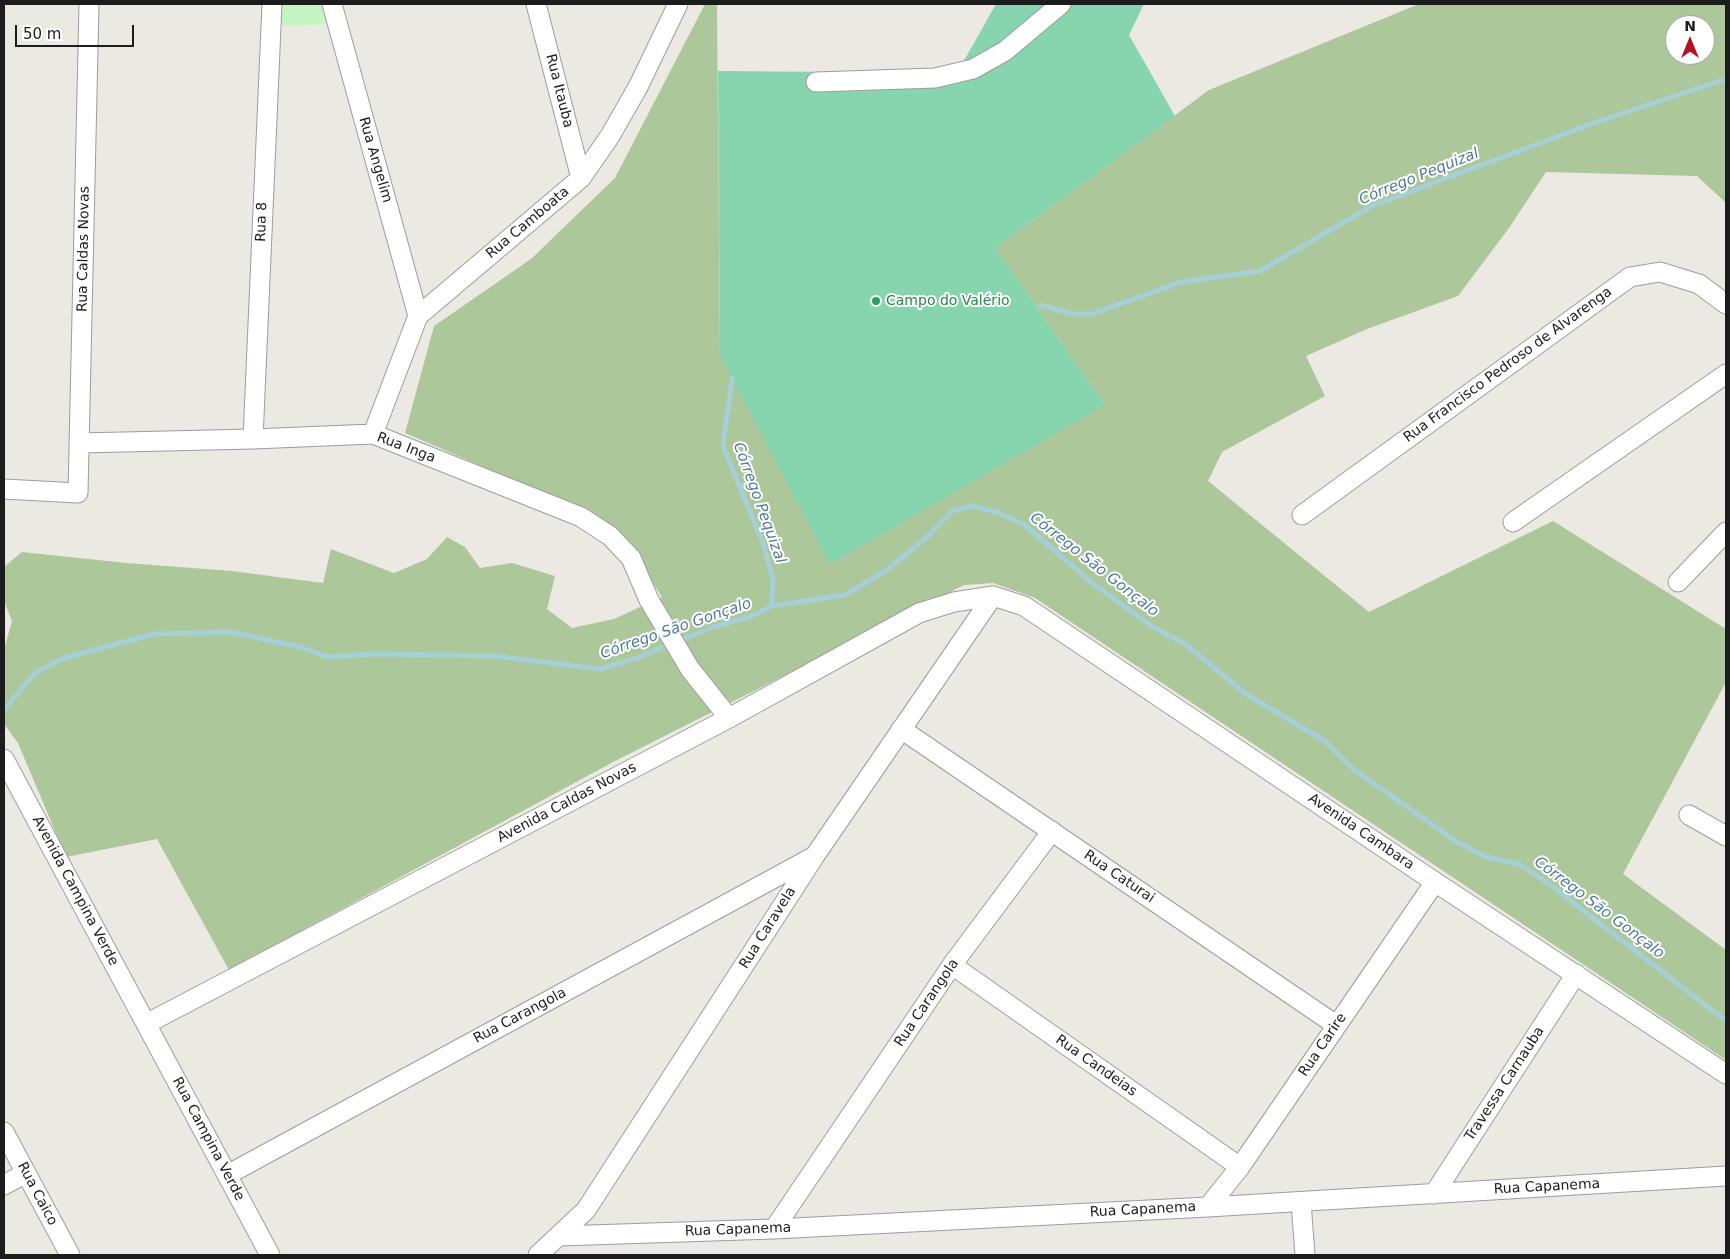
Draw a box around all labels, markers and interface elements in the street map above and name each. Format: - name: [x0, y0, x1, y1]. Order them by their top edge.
- scale bar: [18, 15, 136, 47]
- north arrow: [1665, 15, 1715, 65]
- text: N: [1684, 18, 1696, 34]
- text: 50 m: [23, 25, 61, 43]
- street label: Rua Itauba: [542, 52, 576, 130]
- street label: Rua Angelim: [355, 115, 395, 205]
- water label: Córrego Pequizal: [1357, 145, 1481, 209]
- street label: Rua Camboata: [483, 183, 573, 263]
- street label: Rua Caldas Novas: [75, 186, 93, 312]
- street label: Rua 8: [253, 202, 271, 242]
- street label: Rua Francisco Pedroso de Alvarenga: [1401, 284, 1615, 446]
- place label: Campo do Valério: [886, 293, 1010, 309]
- marker: Campo do Valério: [870, 295, 882, 307]
- street label: Rua Inga: [374, 429, 438, 467]
- water label: Córrego Pequizal: [729, 440, 789, 566]
- water label: Córrego São Gonçalo: [1026, 509, 1162, 621]
- water label: Córrego São Gonçalo: [598, 595, 754, 663]
- street label: Avenida Caldas Novas: [495, 759, 639, 847]
- street label: Avenida Cambara: [1305, 790, 1417, 874]
- street label: Avenida Campina Verde: [28, 813, 122, 969]
- street label: Rua Caturai: [1080, 847, 1158, 907]
- water label: Córrego São Gonçalo: [1530, 853, 1668, 963]
- street label: Rua Caravela: [736, 884, 800, 972]
- street label: Rua Carangola: [891, 956, 963, 1050]
- street label: Rua Carangola: [471, 985, 569, 1047]
- street label: Rua Carire: [1296, 1010, 1350, 1080]
- street label: Travessa Carnauba: [1462, 1024, 1548, 1144]
- street label: Rua Candeias: [1052, 1032, 1140, 1100]
- street label: Rua Campina Verde: [168, 1074, 248, 1204]
- street label: Rua Caico: [13, 1159, 61, 1229]
- street label: Rua Capanema: [1493, 1176, 1601, 1198]
- street label: Rua Capanema: [1089, 1199, 1197, 1221]
- street label: Rua Capanema: [684, 1220, 792, 1240]

